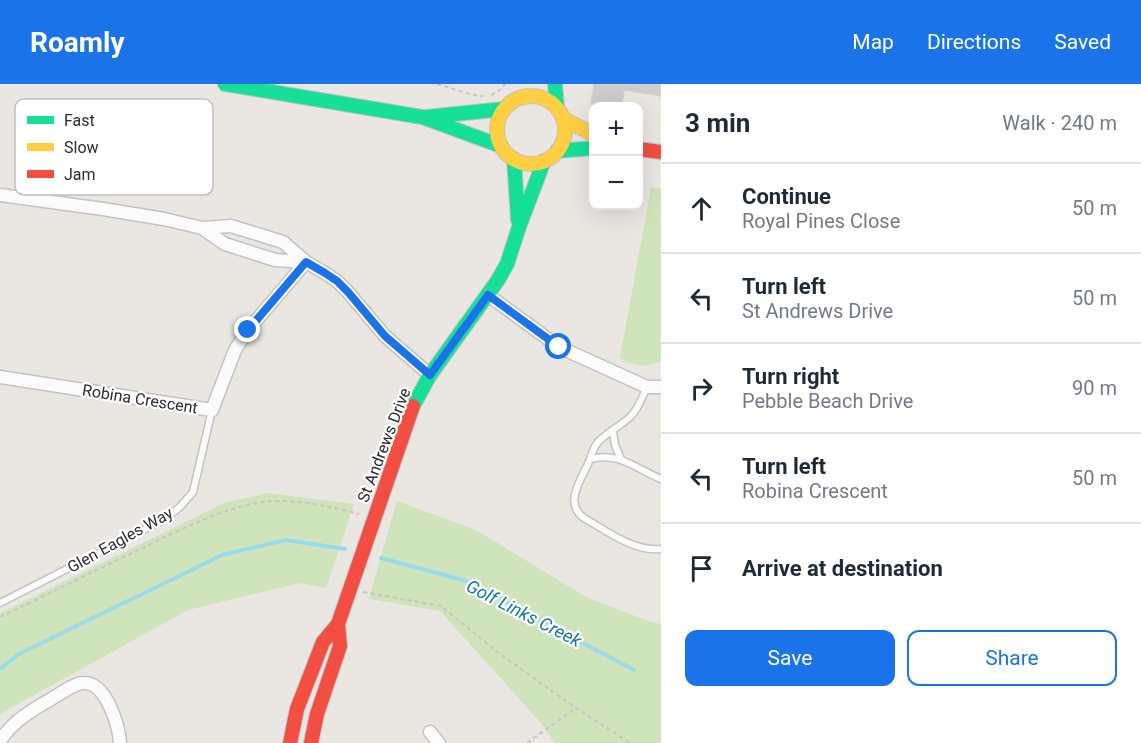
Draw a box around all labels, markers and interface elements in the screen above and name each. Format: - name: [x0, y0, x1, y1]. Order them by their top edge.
- text: Roamly: [30, 26, 125, 59]
- text: Map: [852, 30, 894, 54]
- text: Directions: [927, 30, 1021, 54]
- text: Saved: [1054, 30, 1111, 54]
- legend: [15, 99, 213, 195]
- map controls: [589, 102, 643, 210]
- button: +: [589, 102, 643, 156]
- text: 3 min: [685, 108, 750, 138]
- text: Fast: [64, 111, 95, 130]
- text: Walk · 240 m: [1002, 111, 1117, 135]
- text: Slow: [64, 138, 99, 157]
- button: −: [589, 156, 643, 210]
- text: Jam: [64, 165, 96, 184]
- text: Continue: [742, 184, 831, 209]
- icon: ahead: [685, 192, 718, 225]
- text: 50 m: [1072, 196, 1117, 220]
- text: Royal Pines Close: [742, 209, 900, 233]
- text: Turn left: [742, 274, 826, 299]
- icon: left: [685, 282, 718, 315]
- text: 50 m: [1072, 286, 1117, 310]
- text: St Andrews Drive: [742, 299, 893, 323]
- route end: [234, 316, 260, 342]
- route start: [545, 333, 571, 359]
- text: Turn right: [742, 364, 839, 389]
- icon: right: [685, 372, 718, 405]
- text: 90 m: [1072, 376, 1117, 400]
- street label: Robina Crescent: [81, 380, 199, 418]
- street label: St Andrews Drive: [353, 385, 415, 505]
- text: Pebble Beach Drive: [742, 389, 913, 413]
- text: Turn left: [742, 454, 826, 479]
- icon: left: [685, 462, 718, 495]
- text: 50 m: [1072, 466, 1117, 490]
- text: Robina Crescent: [742, 479, 888, 503]
- street label: Glen Eagles Way: [64, 503, 176, 577]
- icon: arrive: [685, 552, 718, 585]
- text: Arrive at destination: [742, 556, 943, 581]
- water label: Golf Links Creek: [463, 575, 586, 652]
- button: Save: [685, 630, 895, 686]
- button: Share: [907, 630, 1117, 686]

